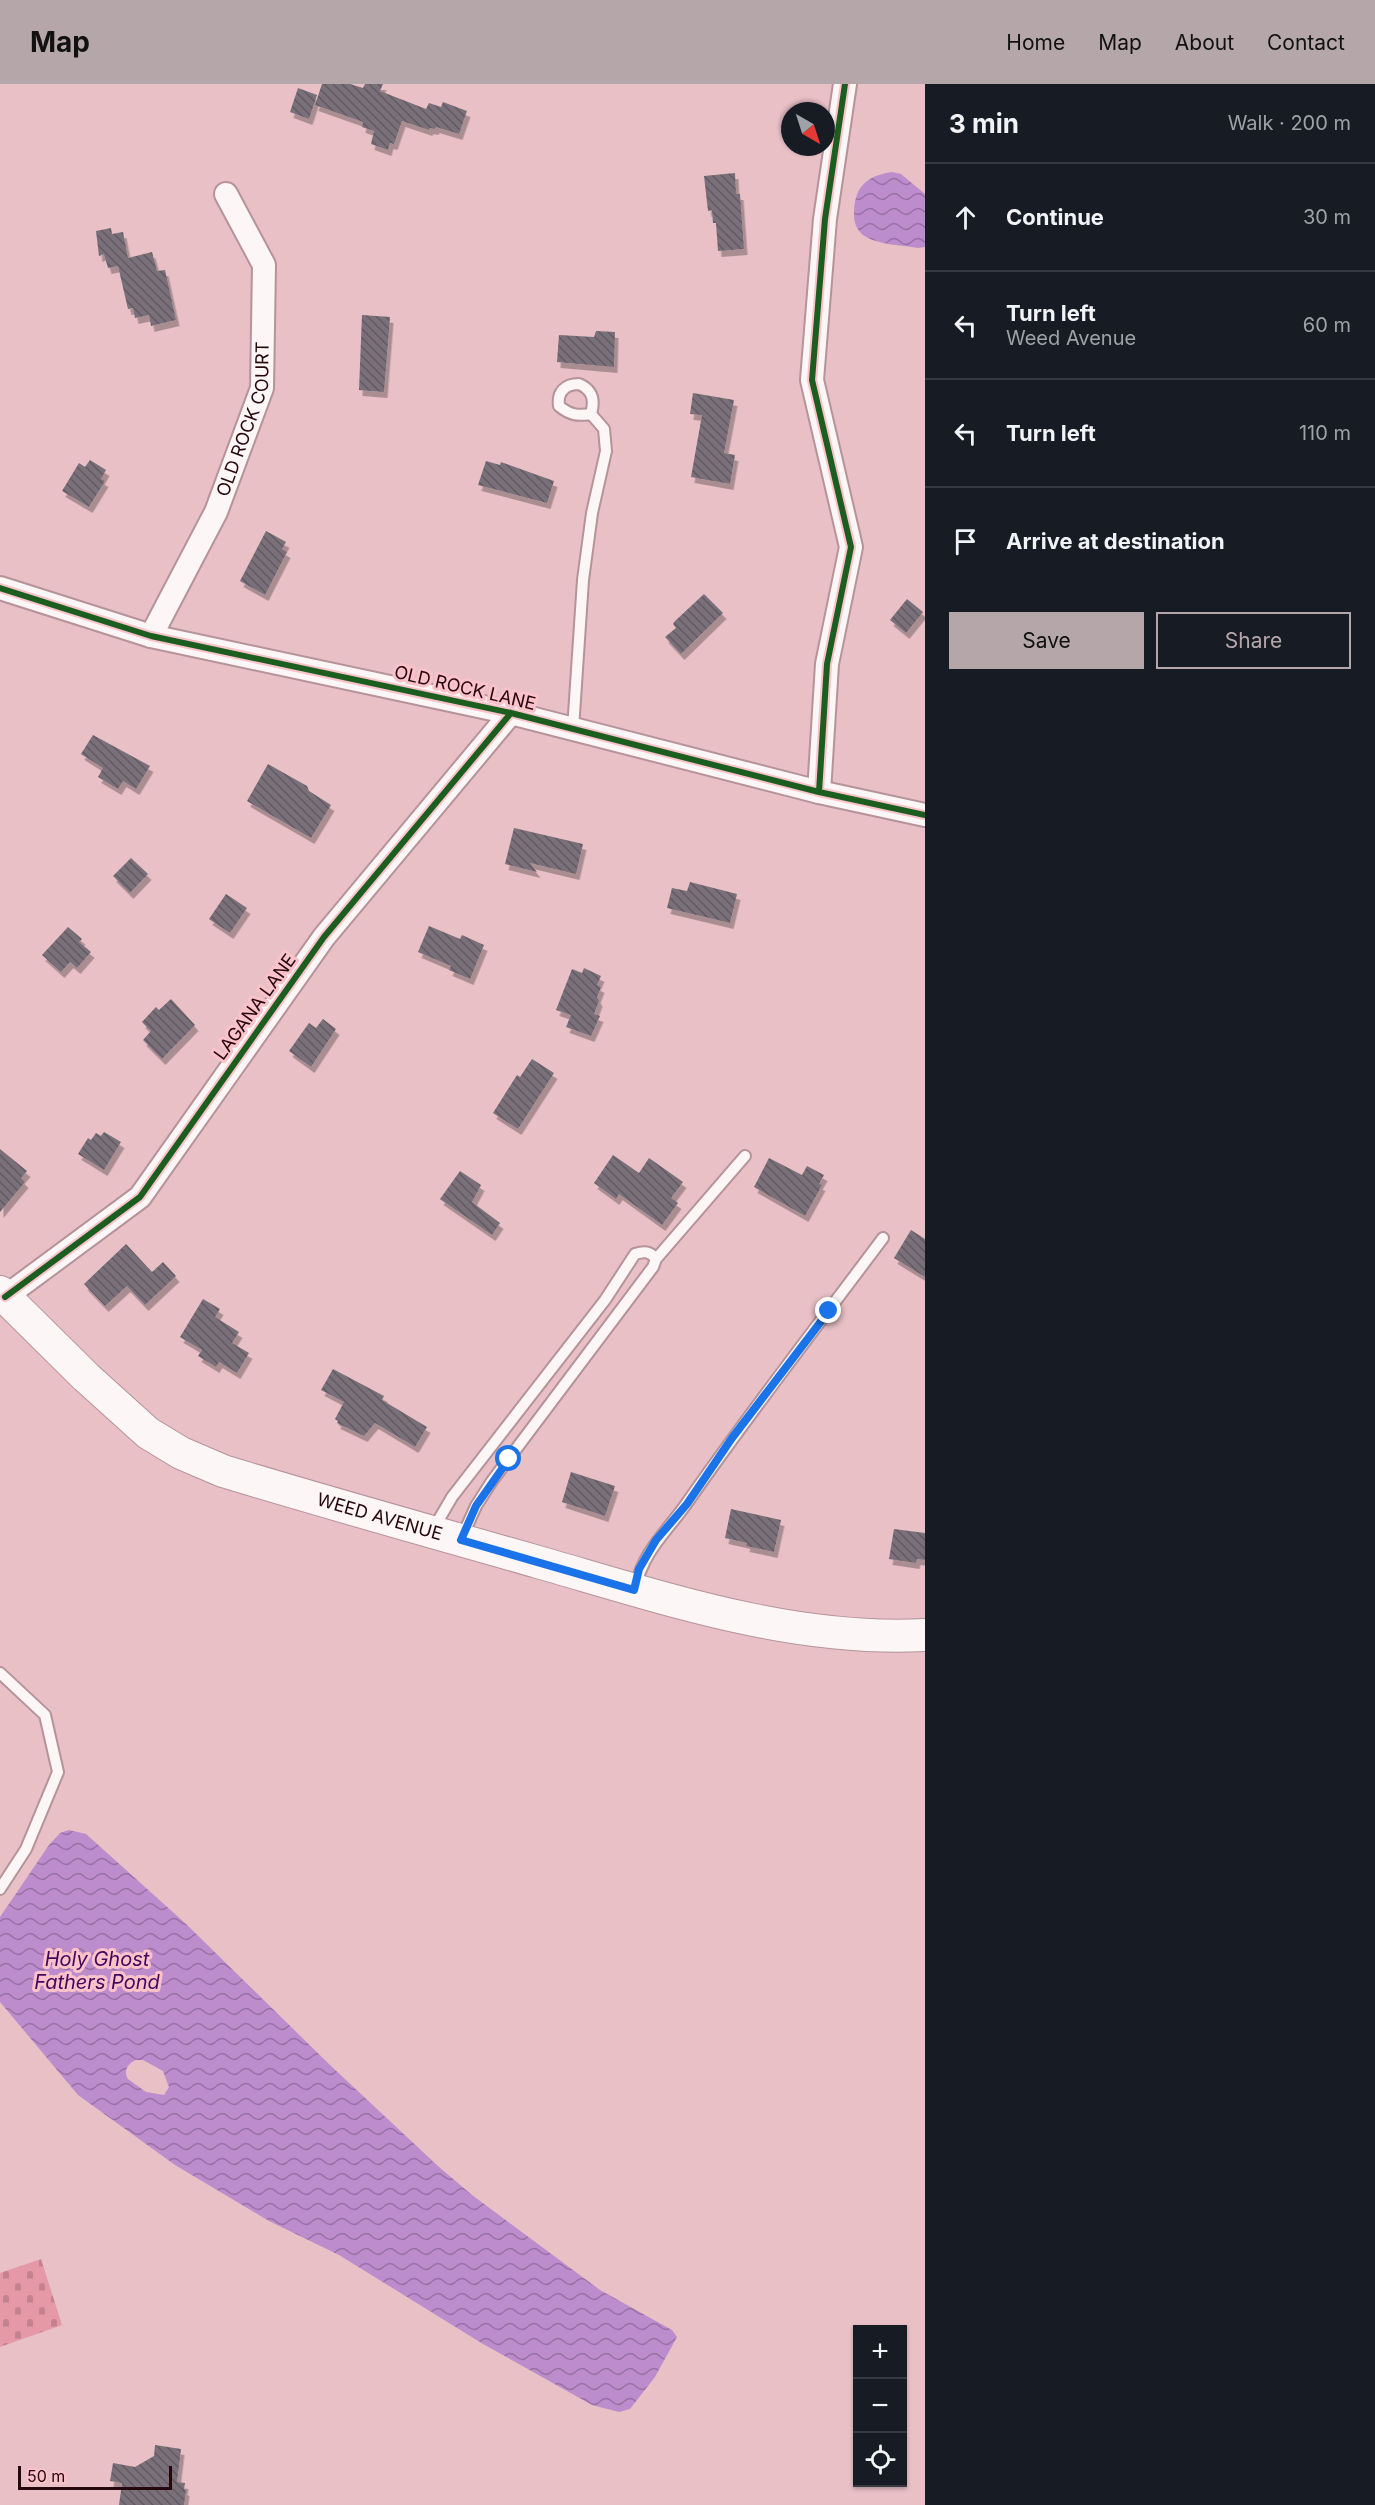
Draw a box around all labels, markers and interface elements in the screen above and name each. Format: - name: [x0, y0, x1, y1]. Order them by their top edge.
- text: Map: [30, 25, 90, 59]
- text: Home: [1006, 30, 1065, 55]
- text: Map: [1098, 30, 1142, 55]
- text: About: [1175, 30, 1234, 55]
- text: Contact: [1267, 30, 1345, 55]
- north arrow: [781, 102, 835, 156]
- text: 3 min: [949, 108, 1019, 139]
- text: Walk · 200 m: [1228, 111, 1351, 135]
- icon: ahead: [949, 201, 982, 234]
- text: Continue: [1006, 204, 1104, 230]
- text: 30 m: [1303, 205, 1351, 229]
- text: Turn left: [1006, 300, 1096, 326]
- icon: left: [949, 309, 982, 342]
- text: 60 m: [1303, 313, 1351, 337]
- text: Weed Avenue: [1006, 326, 1136, 350]
- street label: OLD ROCK COURT: [212, 341, 273, 499]
- icon: left: [949, 417, 982, 450]
- text: Turn left: [1006, 420, 1096, 446]
- text: 110 m: [1299, 421, 1351, 445]
- icon: arrive: [949, 525, 982, 558]
- text: Arrive at destination: [1006, 528, 1225, 554]
- button: Save: [949, 612, 1144, 669]
- button: Share: [1156, 612, 1351, 669]
- street label: OLD ROCK LANE: [392, 661, 538, 714]
- street label: LAGANA LANE: [209, 950, 300, 1064]
- route end: [815, 1297, 841, 1323]
- route start: [495, 1445, 521, 1471]
- street label: WEED AVENUE: [315, 1488, 445, 1544]
- water label: Holy Ghost Fathers Pond: [34, 1947, 161, 1994]
- map controls: [853, 2325, 907, 2487]
- button: +: [853, 2325, 907, 2379]
- button: −: [853, 2379, 907, 2433]
- button: locate: [853, 2433, 907, 2487]
- scale bar: [18, 2463, 172, 2490]
- text: 50 m: [27, 2466, 65, 2486]

